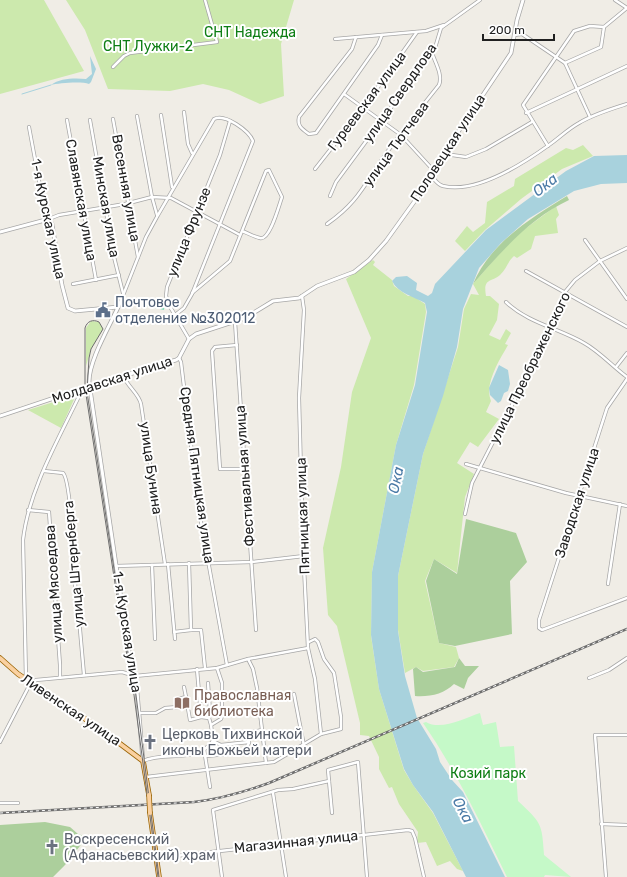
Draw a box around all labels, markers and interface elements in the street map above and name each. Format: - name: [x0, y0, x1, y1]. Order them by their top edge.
- scale bar: [483, 16, 554, 42]
- text: 200 m: [489, 23, 525, 37]
- park label: СНТ Надежда: [204, 24, 296, 41]
- park label: СНТ Лужки-2: [103, 38, 193, 55]
- street label: улица Свердлова: [359, 40, 441, 146]
- street label: Гуреевская улица: [324, 48, 410, 154]
- street label: Половецкая улица: [407, 91, 489, 205]
- street label: улица Тютчева: [359, 98, 433, 190]
- street label: Весенняя улица: [108, 133, 144, 243]
- street label: Славянская улица: [62, 138, 100, 262]
- street label: Минская улица: [89, 155, 123, 259]
- street label: 1-я Курская улица: [27, 157, 69, 281]
- water label: Ока: [529, 170, 561, 200]
- street label: улица Фрунзе: [163, 185, 215, 279]
- street label: улица Преображенского: [486, 289, 574, 447]
- place label: Почтовое отделение №302012: [115, 294, 255, 327]
- public building icon: Почтовое отделение №302012: [94, 301, 112, 319]
- street label: Молдавская улица: [50, 353, 174, 407]
- street label: Средняя Пятницкая улица: [176, 386, 218, 564]
- street label: Фестивальная улица: [232, 405, 258, 547]
- street label: улица Бунина: [136, 420, 166, 516]
- street label: Заводская улица: [551, 446, 603, 560]
- street label: Пятницкая улица: [292, 457, 314, 575]
- water label: Ока: [384, 465, 408, 495]
- street label: улица Штернберга: [60, 500, 88, 628]
- street label: улица Мясоедова: [41, 525, 67, 643]
- street label: 1-я Курская улица: [109, 570, 145, 694]
- street label: Ливенская улица: [18, 670, 124, 750]
- place label: Православная библиотека: [194, 687, 291, 720]
- library icon: Православная библиотека: [173, 694, 191, 712]
- place label: Церковь Тихвинской иконы Божьей матери: [162, 726, 312, 759]
- church icon: Церковь Тихвинской иконы Божьей матери: [141, 733, 159, 751]
- park label: Козий парк: [450, 765, 527, 782]
- water label: Ока: [449, 794, 477, 826]
- street label: Магазинная улица: [233, 827, 359, 857]
- place label: Воскресенский (Афанасьевский) храм: [64, 831, 216, 864]
- church icon: Воскресенский (Афанасьевский) храм: [43, 838, 61, 856]

